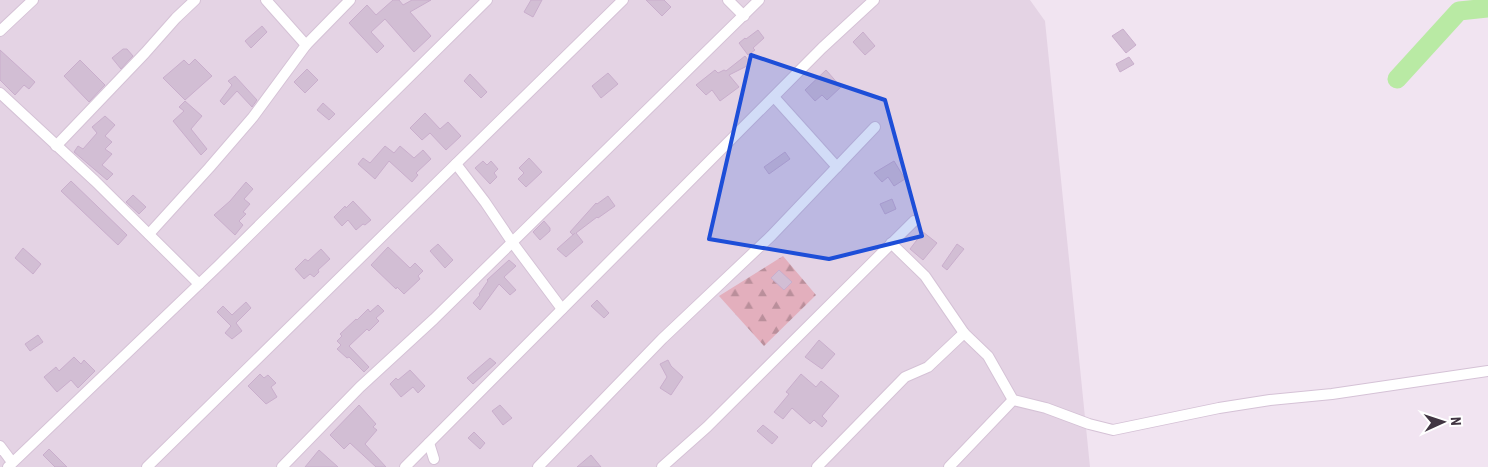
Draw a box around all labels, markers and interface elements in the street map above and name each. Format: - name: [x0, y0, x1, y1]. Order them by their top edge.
- north arrow: [1418, 397, 1468, 447]
- text: N: [1448, 417, 1464, 426]

